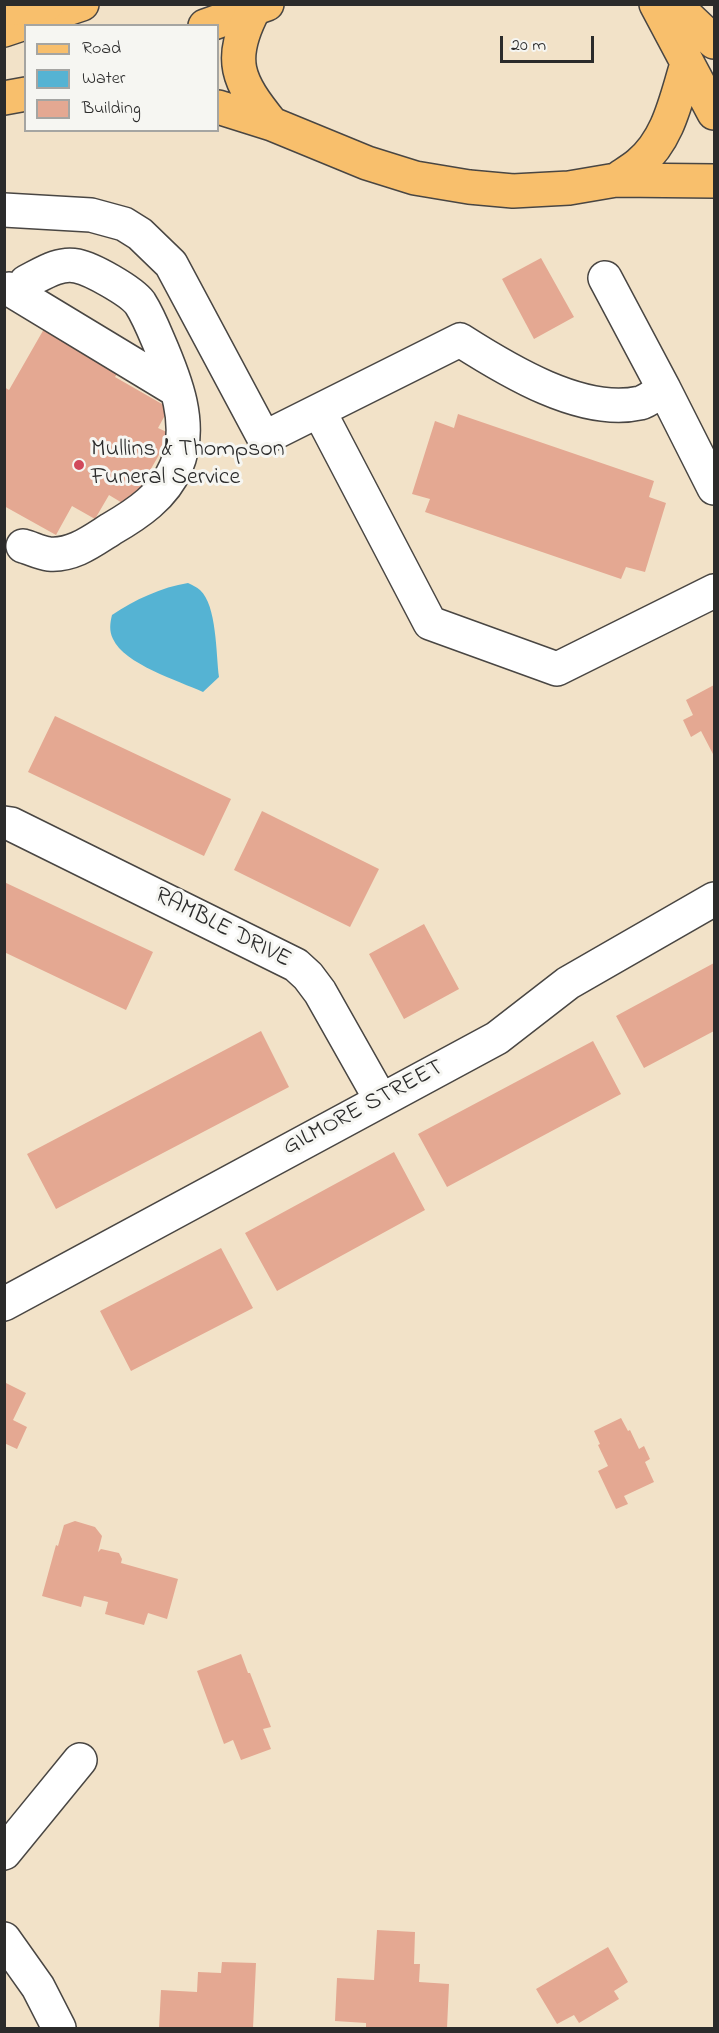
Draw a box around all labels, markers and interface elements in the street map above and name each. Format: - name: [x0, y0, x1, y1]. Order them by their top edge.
- legend: [24, 24, 219, 132]
- scale bar: [503, 24, 598, 62]
- text: 20 m: [511, 33, 546, 59]
- text: Road: [82, 36, 121, 62]
- text: Water: [82, 66, 125, 92]
- text: Building: [82, 96, 141, 122]
- place label: Mullins & Thompson Funeral Service: [91, 437, 284, 493]
- marker: Mullins & Thompson Funeral Service: [72, 458, 86, 472]
- street label: RAMBLE DRIVE: [149, 882, 295, 976]
- street label: GILMORE STREET: [279, 1055, 449, 1163]

